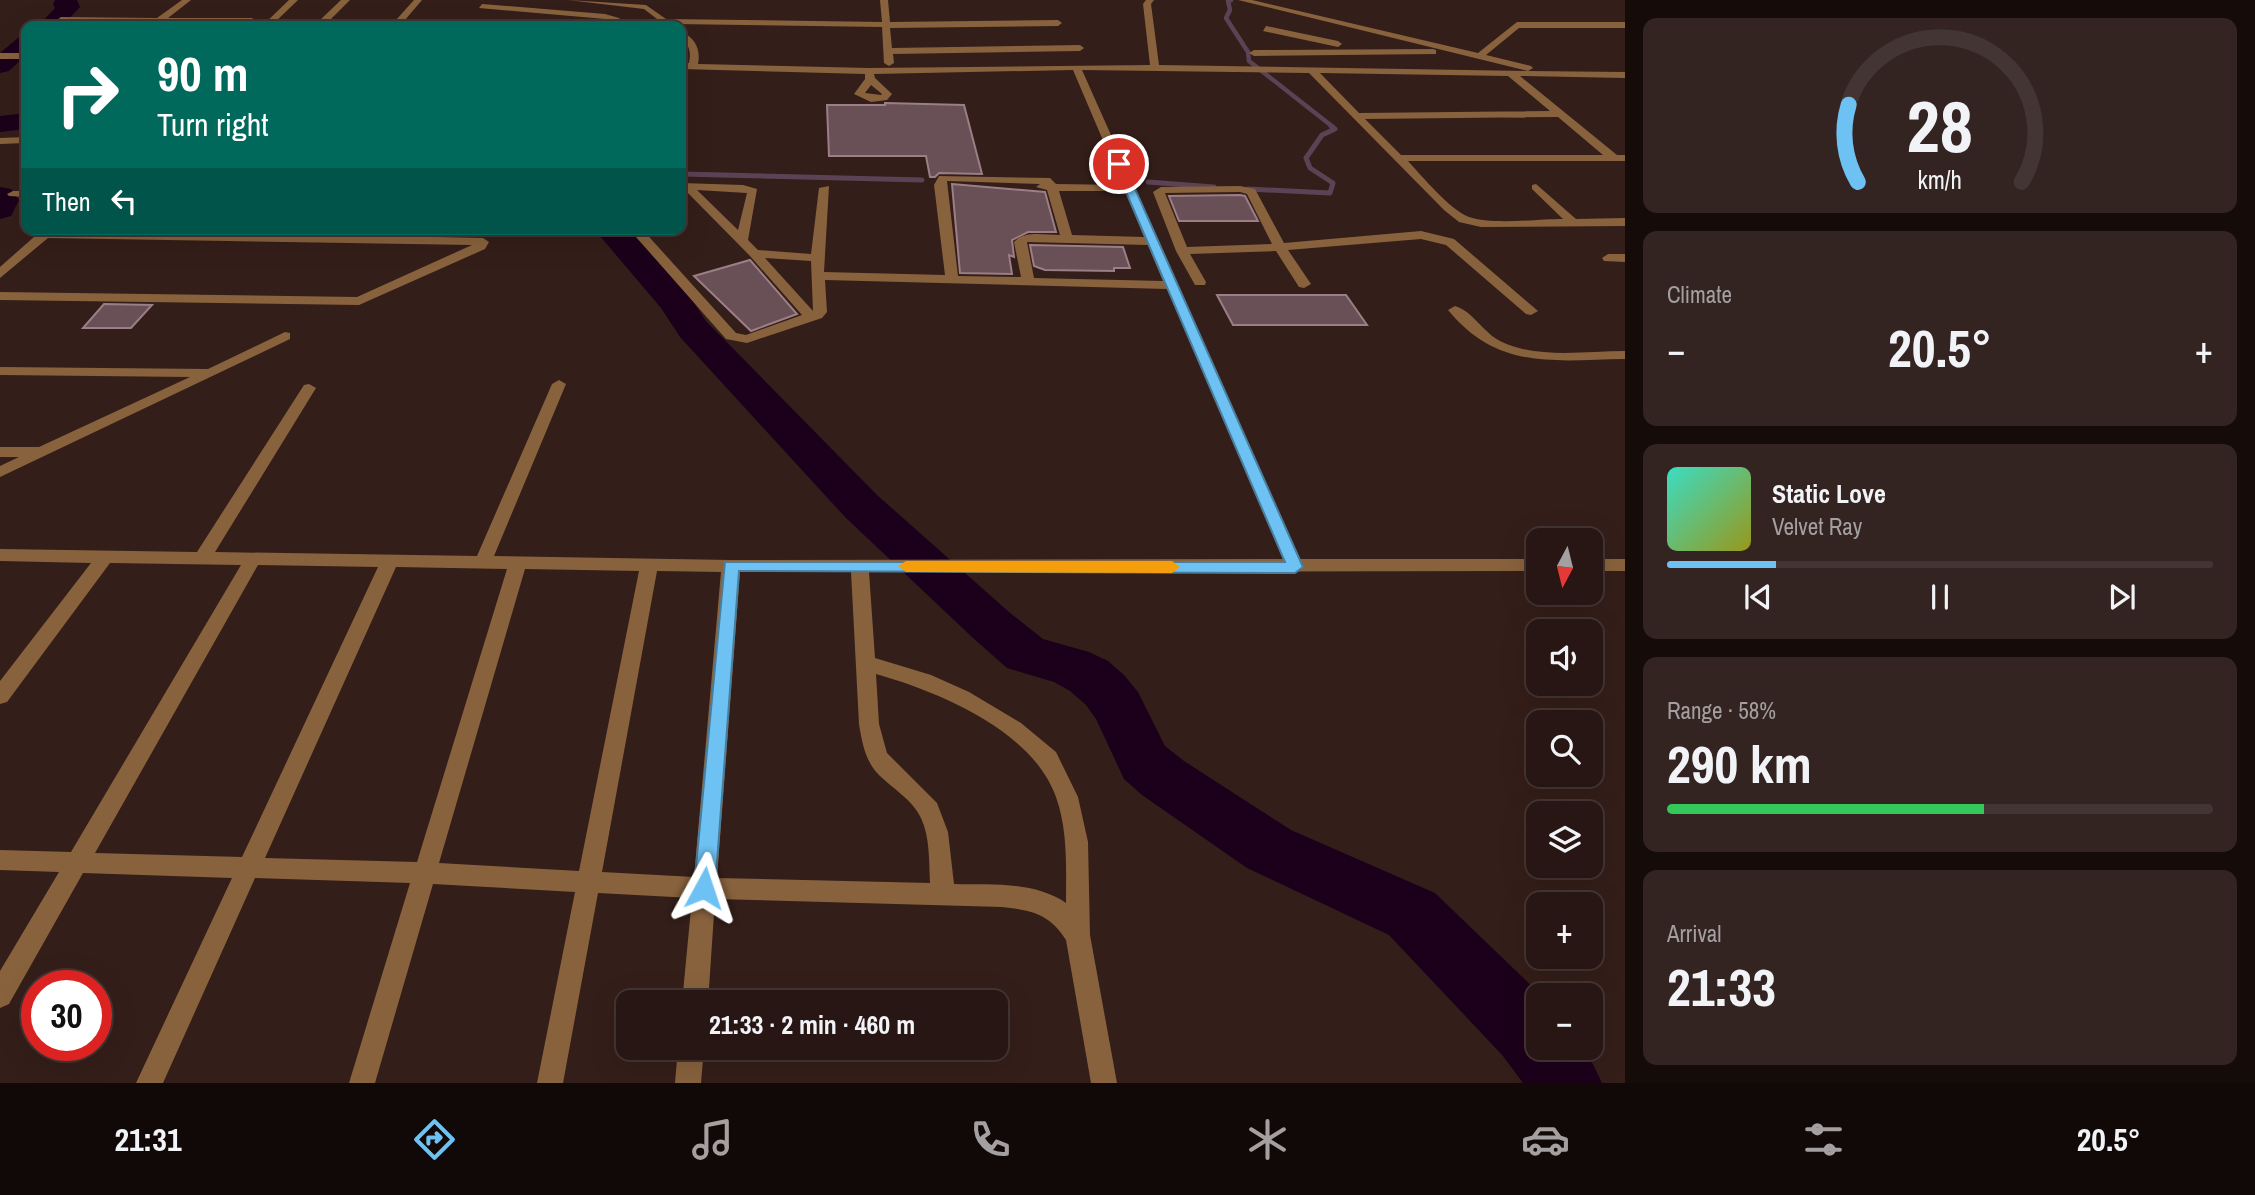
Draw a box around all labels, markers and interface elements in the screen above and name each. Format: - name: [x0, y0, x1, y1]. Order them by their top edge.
- text: 90 m: [157, 40, 249, 106]
- icon: right: [42, 49, 133, 140]
- text: 28: [1907, 77, 1973, 175]
- text: Turn right: [157, 103, 269, 146]
- pin: [1089, 134, 1149, 194]
- icon: arrive: [1100, 145, 1138, 183]
- text: km/h: [1918, 162, 1962, 196]
- icon: left: [105, 182, 143, 220]
- text: Then: [42, 184, 91, 219]
- text: Climate: [1667, 279, 1732, 310]
- text: 20.5°: [1888, 313, 1992, 383]
- text: −: [1667, 324, 1685, 375]
- text: +: [2195, 324, 2213, 375]
- text: Static Love: [1772, 476, 1886, 511]
- text: Velvet Ray: [1772, 511, 1862, 542]
- north arrow: [1526, 528, 1603, 606]
- map controls: [1526, 528, 1603, 1060]
- icon: previous: [1739, 578, 1777, 616]
- icon: pause: [1921, 578, 1959, 616]
- icon: next: [2103, 578, 2141, 616]
- button: sound: [1526, 619, 1603, 696]
- text: Range · 58%: [1667, 695, 1776, 726]
- button: search: [1526, 710, 1603, 787]
- text: 290 km: [1667, 729, 1812, 799]
- button: layers: [1526, 801, 1603, 878]
- position arrow: [667, 851, 741, 925]
- button: +: [1526, 892, 1603, 969]
- text: Arrival: [1667, 918, 1722, 949]
- text: 21:33: [1667, 952, 1776, 1022]
- speed limit sign: 30: [21, 970, 112, 1061]
- button: −: [1526, 983, 1603, 1060]
- text: 21:33 · 2 min · 460 m: [709, 1007, 915, 1042]
- icon: directions: [410, 1115, 459, 1164]
- icon: music: [688, 1115, 737, 1164]
- icon: phone: [966, 1115, 1015, 1164]
- icon: climate: [1243, 1115, 1292, 1164]
- icon: car: [1521, 1115, 1570, 1164]
- icon: filters: [1799, 1115, 1848, 1164]
- text: 21:31: [114, 1118, 181, 1161]
- text: 20.5°: [2077, 1118, 2141, 1161]

